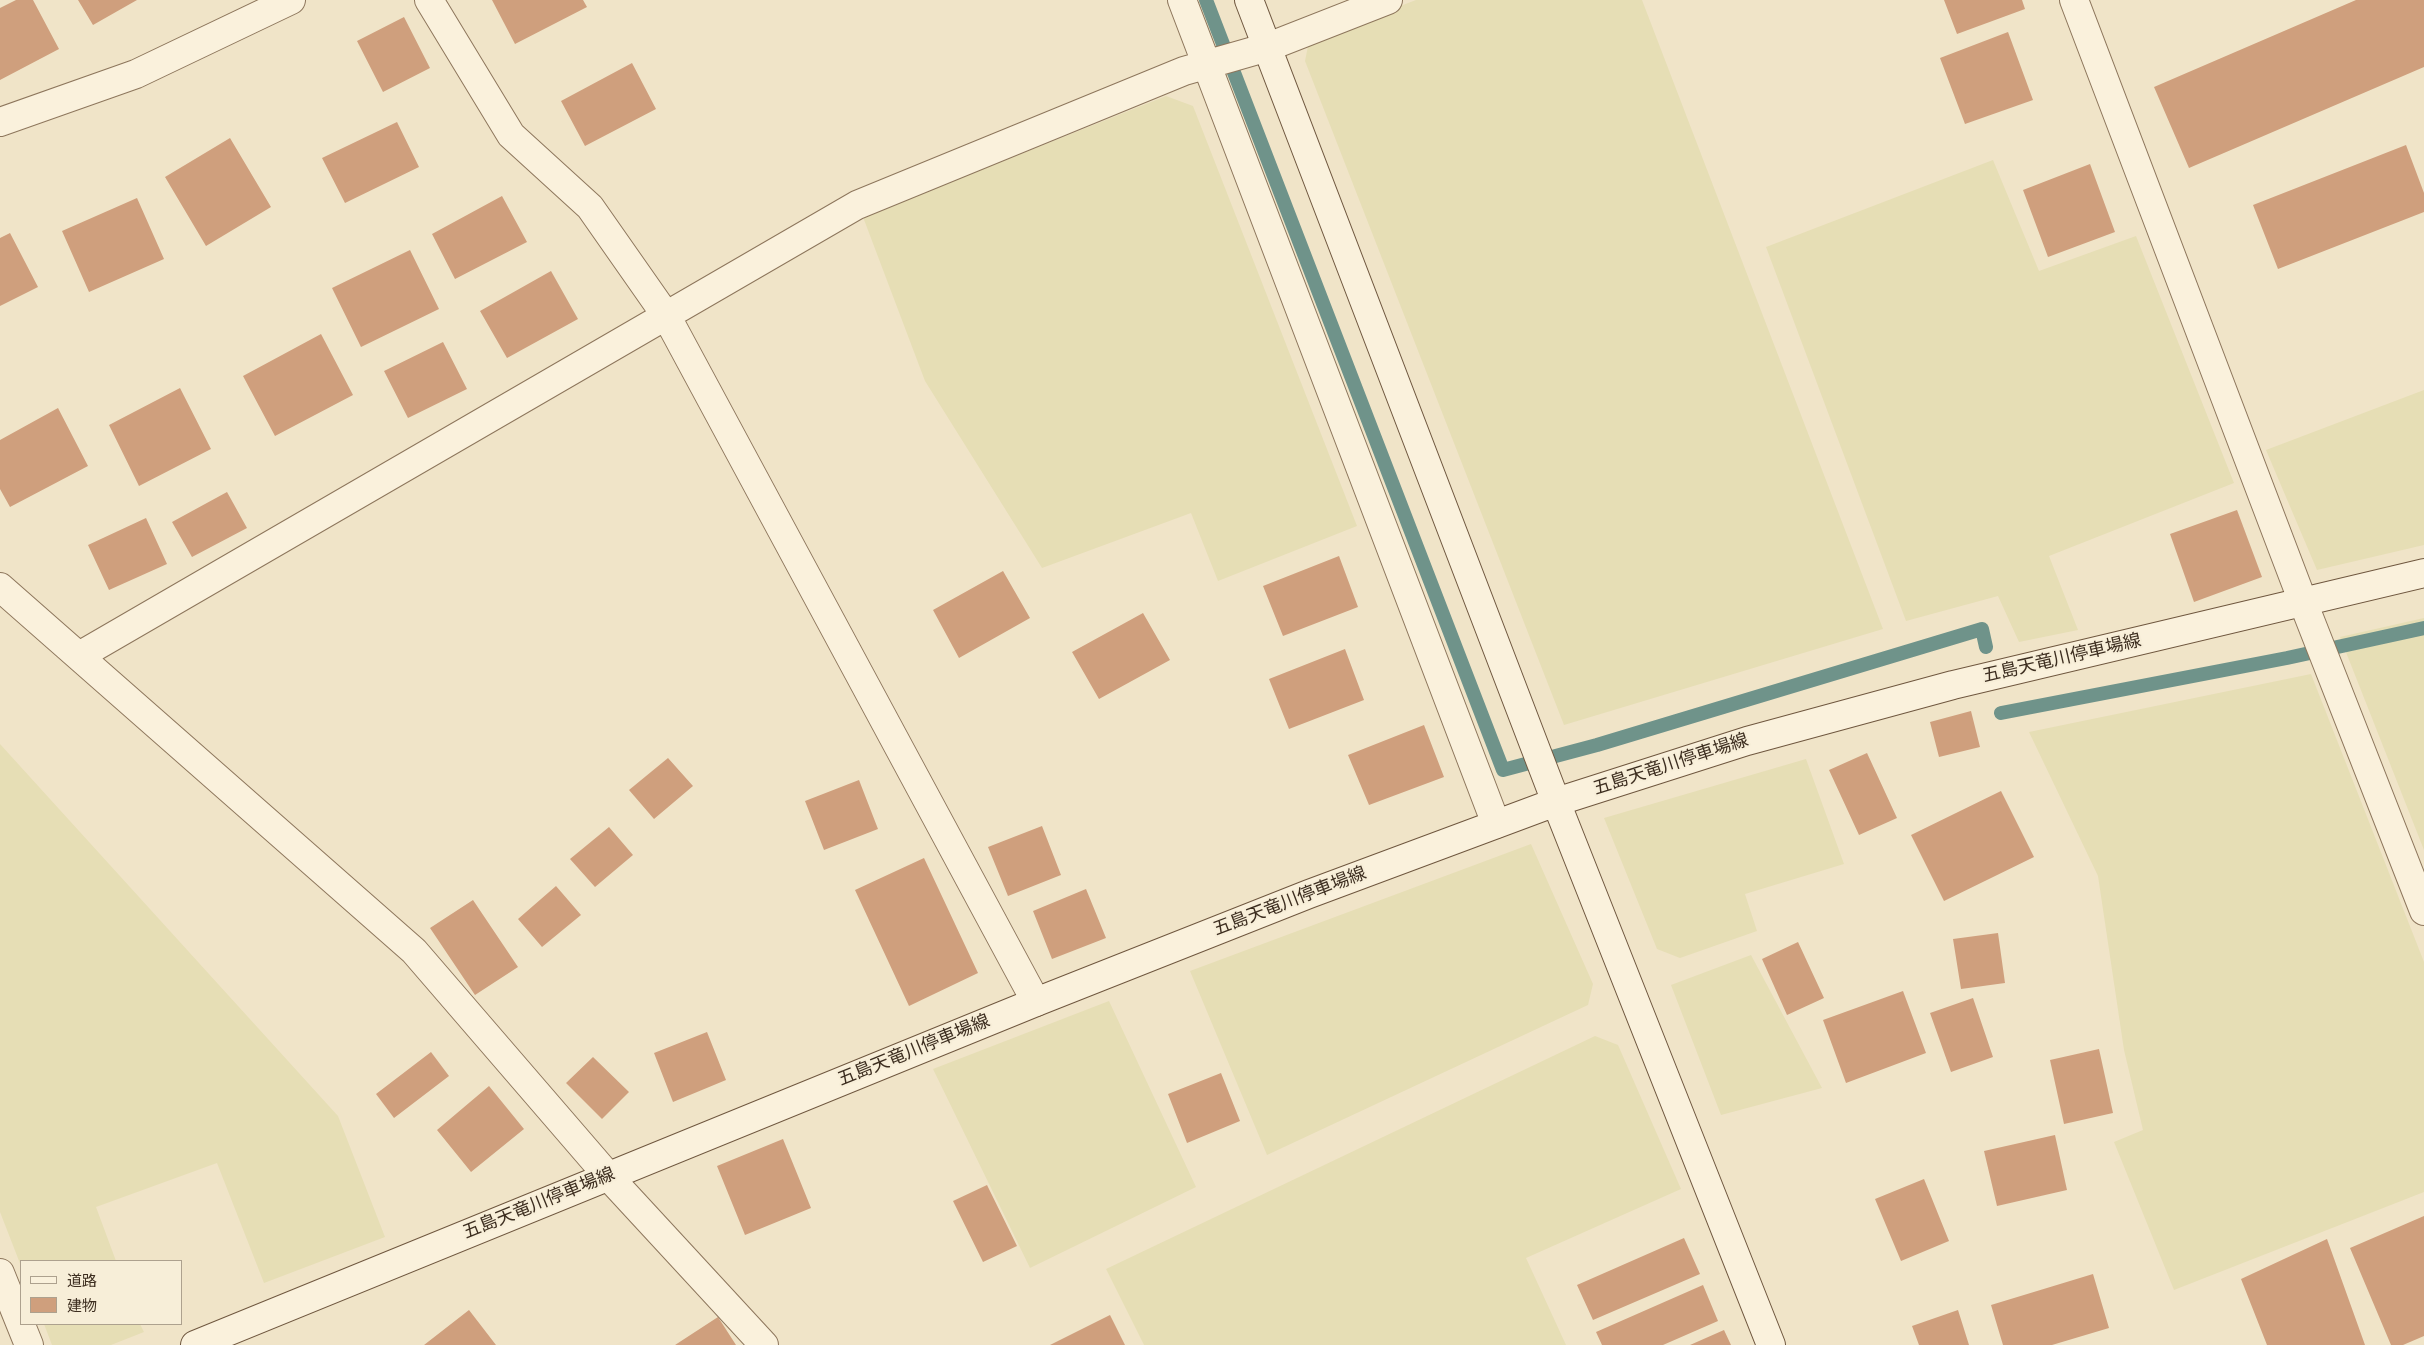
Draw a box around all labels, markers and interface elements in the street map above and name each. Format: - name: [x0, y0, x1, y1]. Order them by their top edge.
- street label: 五島天竜川停車場線: [1981, 630, 2143, 688]
- street label: 五島天竜川停車場線: [1591, 730, 1751, 800]
- street label: 五島天竜川停車場線: [1211, 863, 1369, 941]
- street label: 五島天竜川停車場線: [835, 1011, 993, 1091]
- street label: 五島天竜川停車場線: [460, 1164, 618, 1244]
- legend: [20, 1260, 182, 1325]
- text: 道路: [67, 1270, 97, 1291]
- text: 建物: [67, 1295, 97, 1316]

